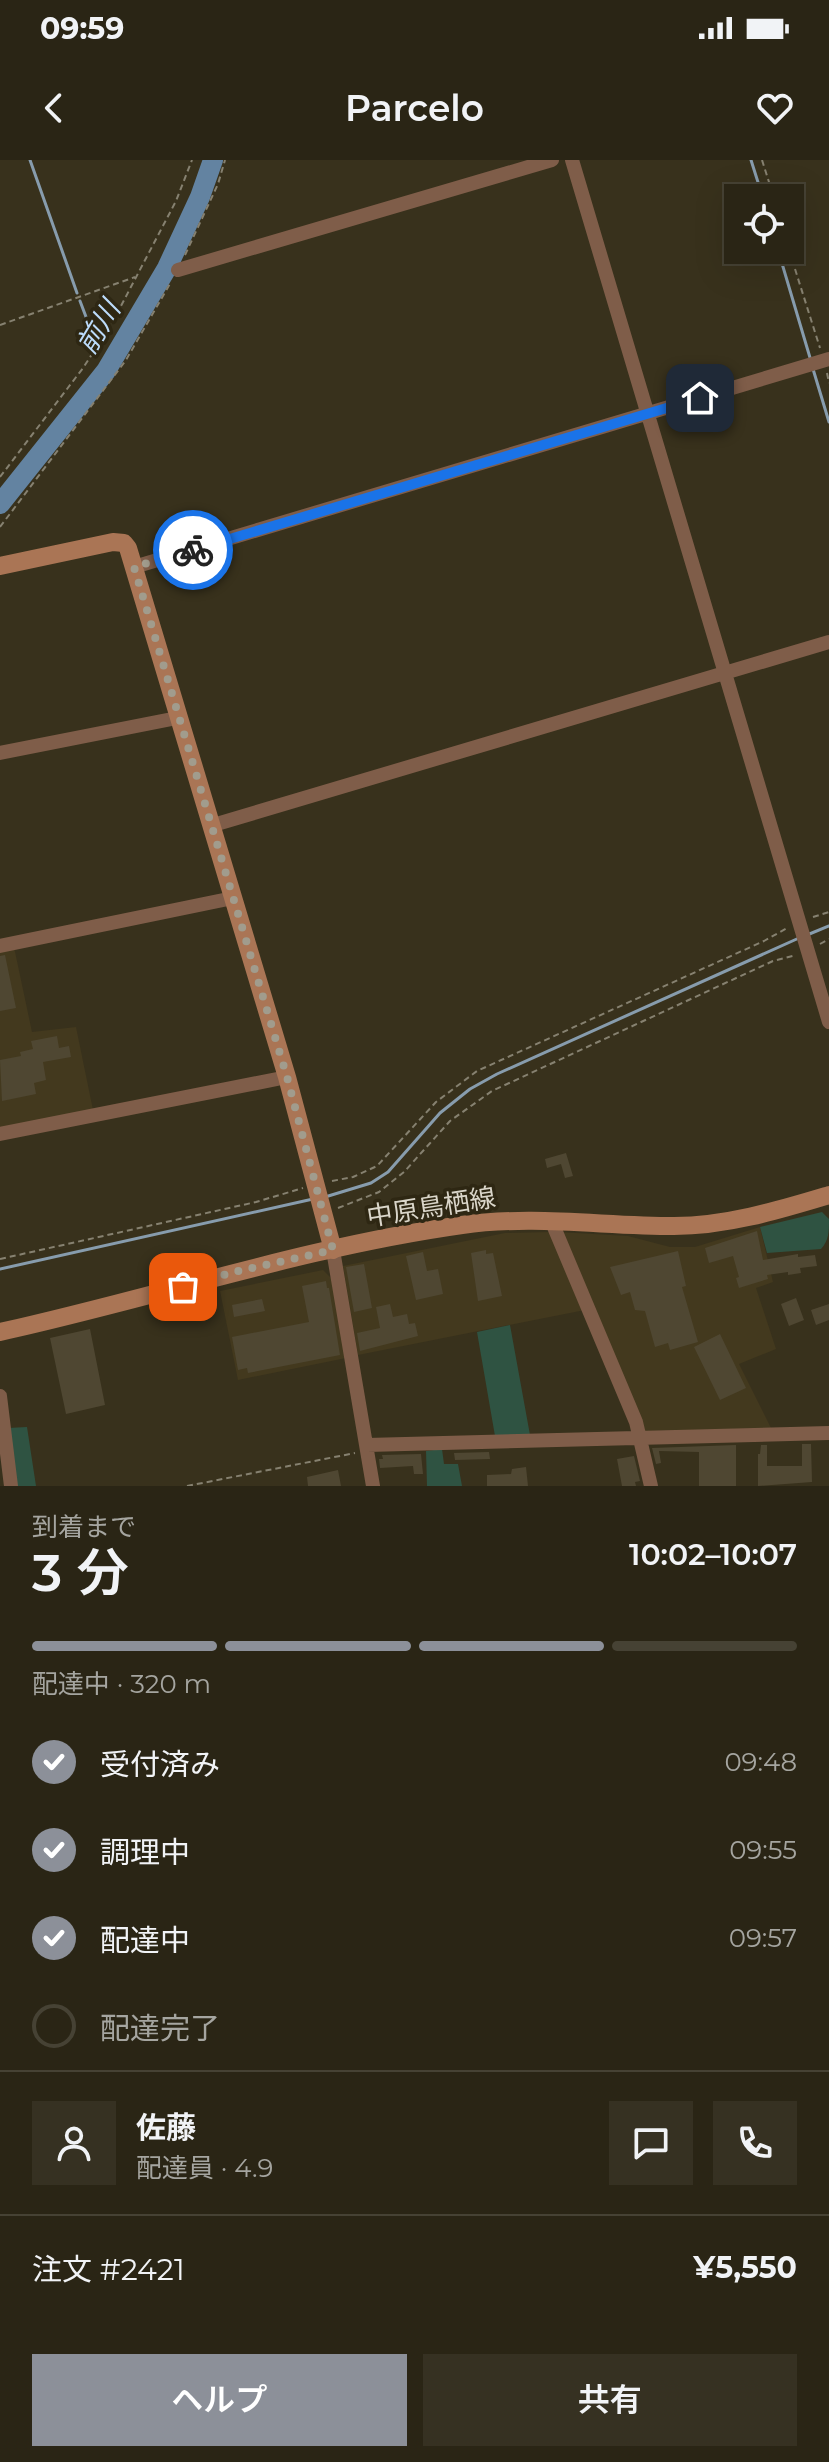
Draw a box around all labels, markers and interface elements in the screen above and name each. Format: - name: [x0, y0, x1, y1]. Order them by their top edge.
- text: 09:59: [40, 10, 124, 47]
- icon: back: [32, 86, 76, 130]
- text: Parcelo: [345, 86, 484, 130]
- icon: heart: [753, 86, 797, 130]
- map controls: [724, 184, 804, 264]
- button: locate: [724, 184, 804, 264]
- water label: 前川: [69, 292, 129, 360]
- pin: [666, 364, 734, 432]
- icon: home: [678, 376, 722, 420]
- courier: [153, 510, 233, 590]
- icon: bike: [171, 528, 215, 572]
- street label: 中原鳥栖線: [364, 1181, 498, 1233]
- pin: [149, 1253, 217, 1321]
- icon: bag: [161, 1265, 205, 1309]
- text: 到着まで: [32, 1511, 136, 1543]
- text: 10:02–10:07: [629, 1536, 797, 1573]
- text: 3 分: [32, 1541, 129, 1604]
- text: 配達中 · 320 m: [32, 1668, 211, 1700]
- icon: check: [32, 1740, 76, 1784]
- text: 受付済み: [100, 1746, 220, 1783]
- text: 09:48: [724, 1746, 797, 1778]
- icon: check: [32, 1828, 76, 1872]
- text: 調理中: [100, 1834, 190, 1871]
- text: 09:55: [729, 1834, 797, 1866]
- icon: check: [32, 1916, 76, 1960]
- text: 配達中: [100, 1922, 190, 1959]
- text: 09:57: [729, 1922, 797, 1954]
- text: 配達完了: [100, 2010, 220, 2047]
- button: person: [32, 2101, 116, 2185]
- button: chat: [609, 2101, 693, 2185]
- button: phone: [713, 2101, 797, 2185]
- text: 佐藤: [136, 2109, 196, 2146]
- text: 配達員 · 4.9: [136, 2152, 273, 2184]
- text: ¥5,550: [693, 2249, 797, 2286]
- text: 注文 #2421: [32, 2251, 185, 2288]
- button: ヘルプ: [32, 2354, 407, 2446]
- button: 共有: [423, 2354, 797, 2446]

